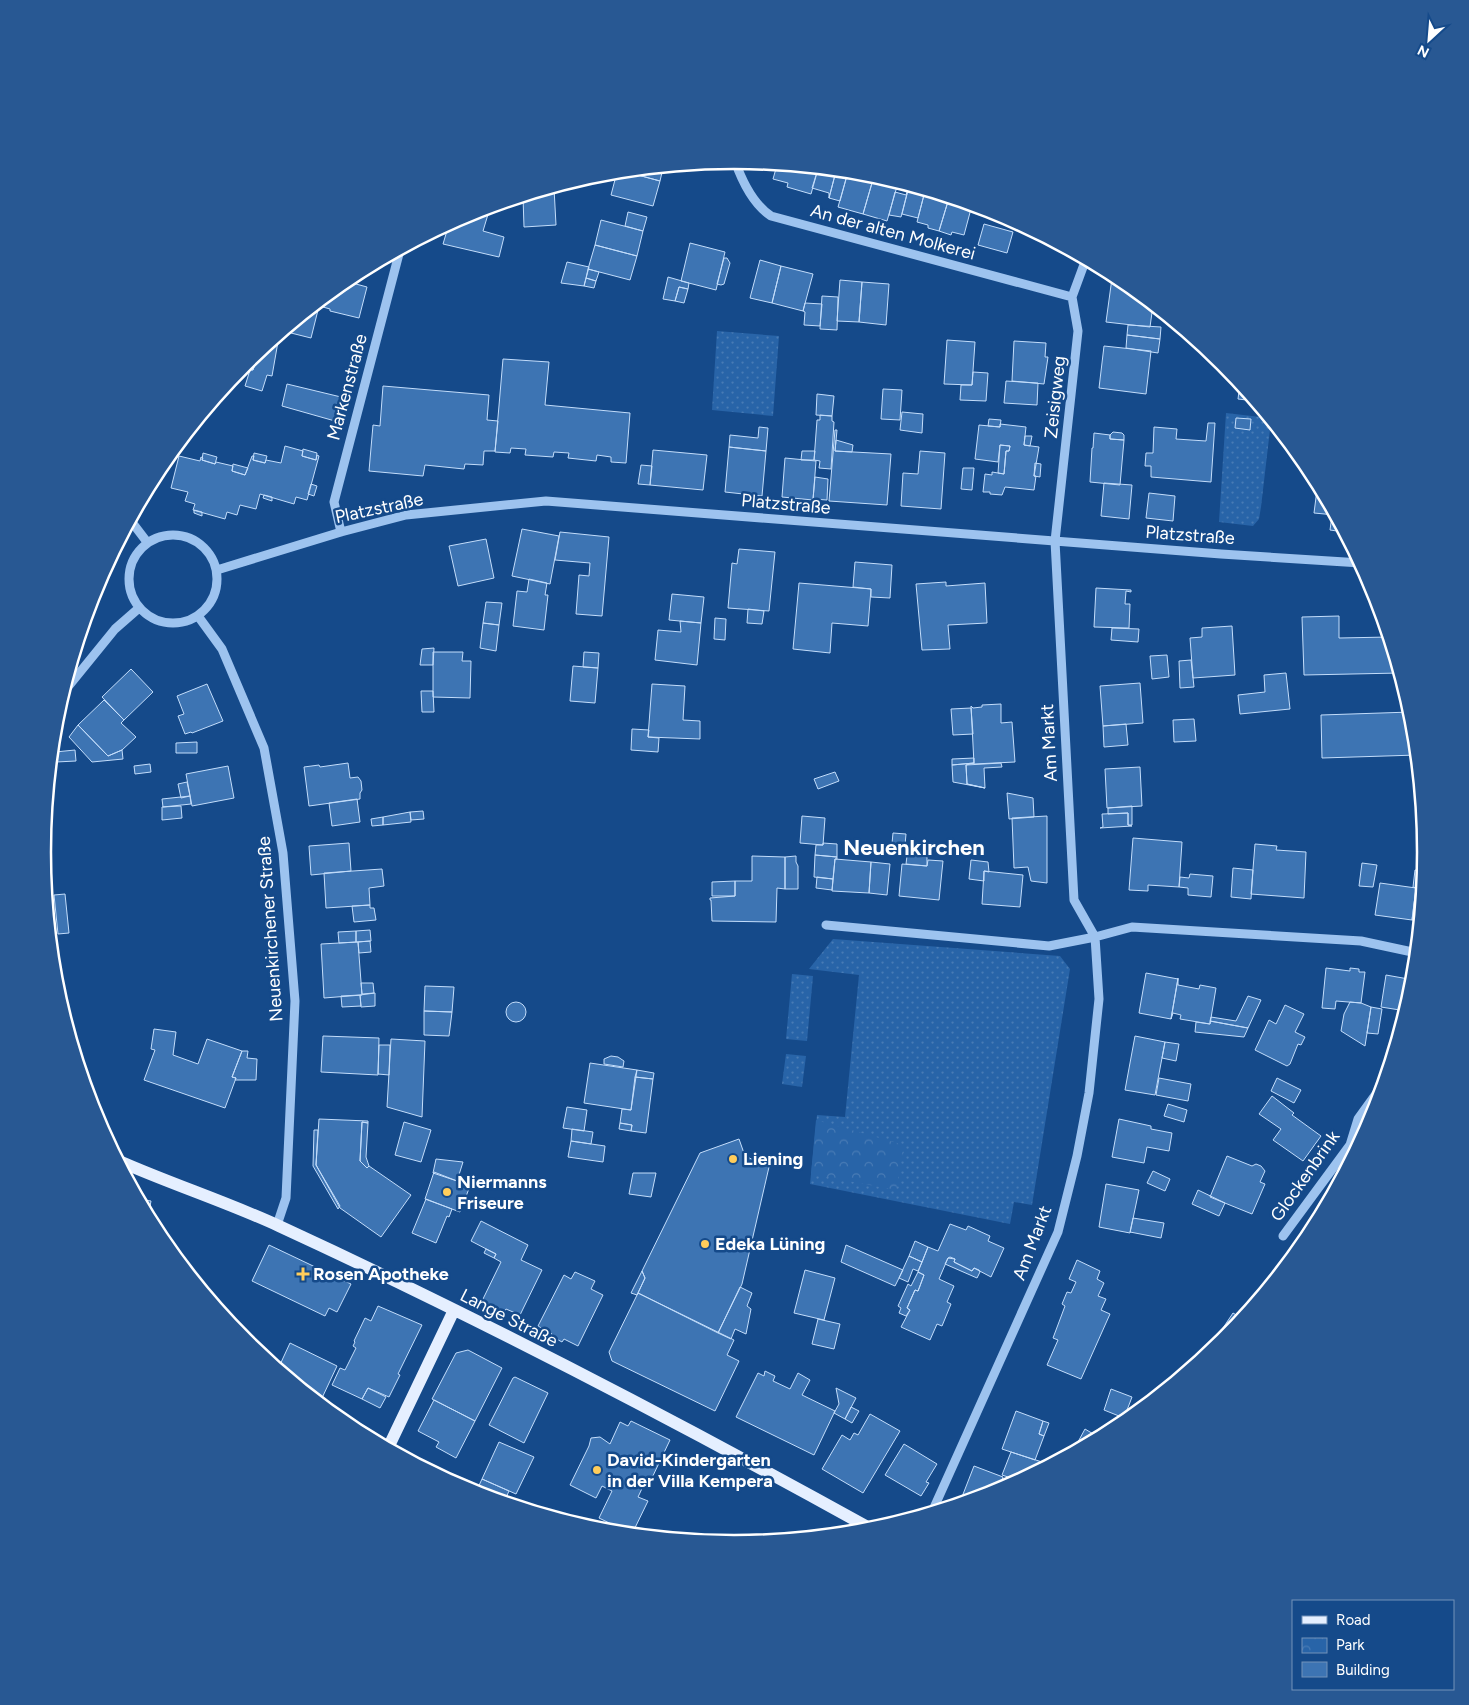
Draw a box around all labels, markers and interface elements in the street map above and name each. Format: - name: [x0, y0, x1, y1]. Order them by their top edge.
- north arrow: [1404, 15, 1454, 65]
- text: N: [1415, 41, 1432, 61]
- street label: An der alten Molkerei: [808, 199, 978, 265]
- street label: Markenstraße: [322, 331, 372, 443]
- street label: Zeisigweg: [1040, 355, 1070, 439]
- street label: Platzstraße: [333, 488, 425, 528]
- street label: Platzstraße: [740, 489, 832, 519]
- street label: Platzstraße: [1145, 521, 1236, 549]
- street label: Am Markt: [1036, 703, 1062, 783]
- district label: Neuenkirchen: [843, 834, 985, 861]
- street label: Neuenkirchener Straße: [253, 835, 287, 1022]
- street label: Glockenbrink: [1266, 1126, 1345, 1226]
- place label: Liening: [743, 1148, 803, 1170]
- marker: Liening: [727, 1153, 739, 1165]
- place label: Niermanns Friseure: [457, 1171, 547, 1214]
- marker: Niermanns Friseure: [441, 1186, 453, 1198]
- street label: Am Markt: [1008, 1202, 1056, 1283]
- place label: Edeka Lüning: [715, 1233, 825, 1255]
- marker: Edeka Lüning: [699, 1238, 711, 1250]
- place label: Rosen Apotheke: [313, 1263, 449, 1285]
- marker: Rosen Apotheke: [297, 1268, 309, 1280]
- street label: Lange Straße: [457, 1284, 562, 1352]
- place label: David-Kindergarten in der Villa Kempera: [607, 1449, 773, 1492]
- marker: David-Kindergarten in der Villa Kempera: [591, 1464, 603, 1476]
- legend: [1292, 1600, 1454, 1690]
- text: Road: [1336, 1611, 1371, 1629]
- text: Park: [1336, 1636, 1365, 1654]
- text: Building: [1336, 1661, 1390, 1679]

